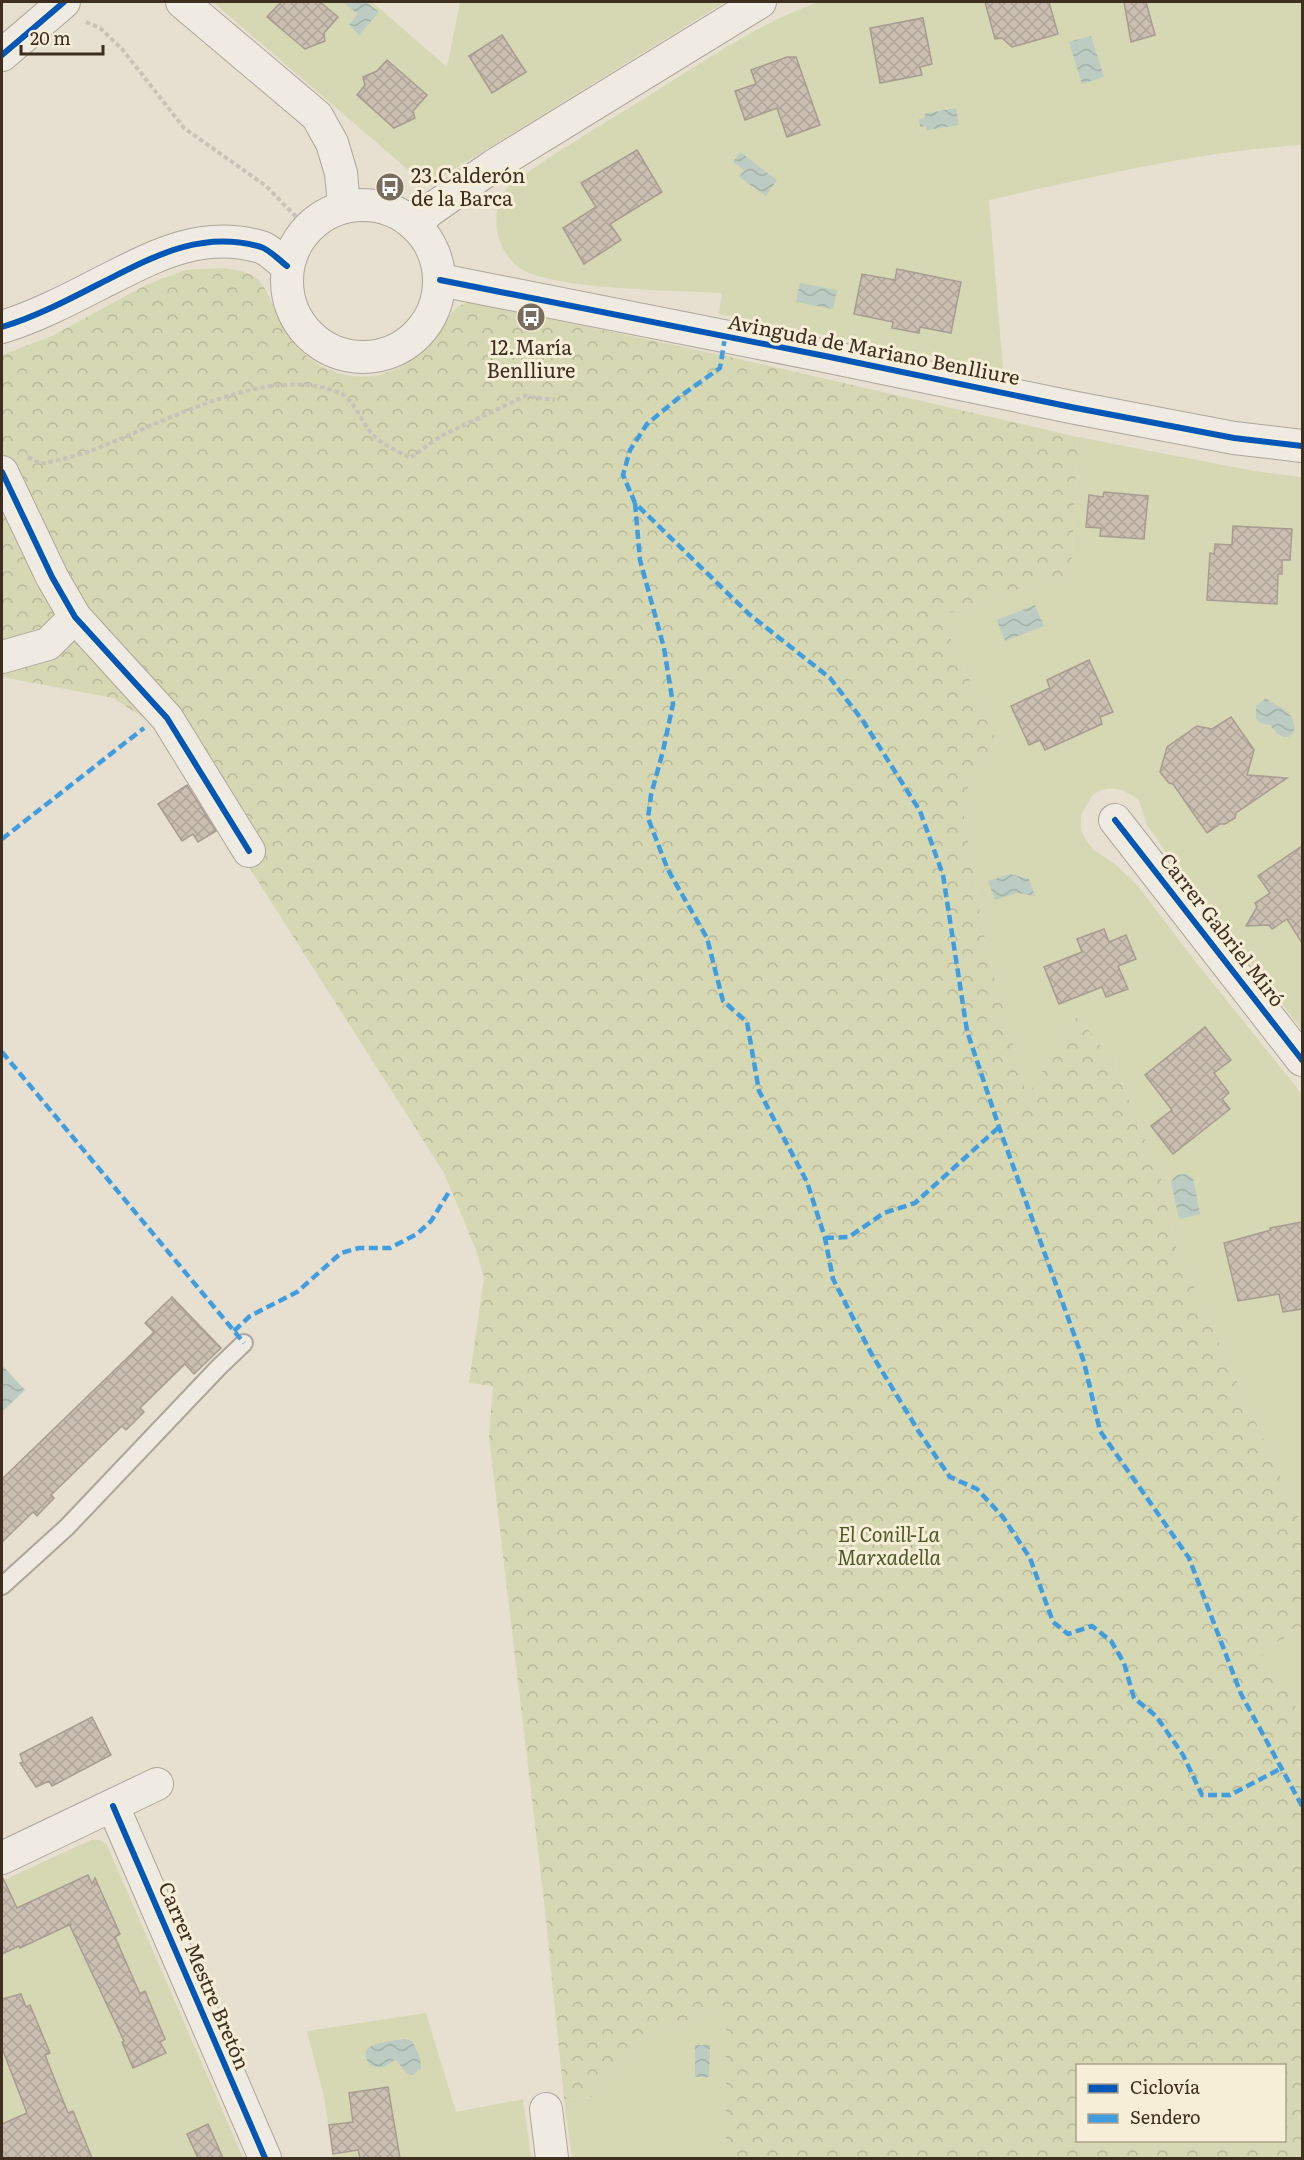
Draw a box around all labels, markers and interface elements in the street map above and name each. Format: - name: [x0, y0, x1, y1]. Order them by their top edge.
- scale bar: [21, 18, 104, 56]
- text: 20 m: [30, 24, 71, 51]
- place label: 23.Calderón de la Barca: [411, 159, 525, 212]
- bus stop icon: 23.Calderón de la Barca: [374, 171, 406, 203]
- bus stop icon: 12.María Benlliure: [515, 301, 547, 333]
- street label: Avinguda de Mariano Benlliure: [726, 305, 1023, 391]
- place label: 12.María Benlliure: [487, 331, 576, 384]
- street label: Carrer Gabriel Miró: [1154, 845, 1293, 1012]
- park label: El Conill-La Marxadella: [837, 1518, 941, 1571]
- street label: Carrer Mestre Bretón: [153, 1876, 259, 2074]
- legend: [1076, 2064, 1286, 2142]
- text: Ciclovía: [1130, 2073, 1200, 2100]
- text: Sendero: [1130, 2103, 1201, 2130]

